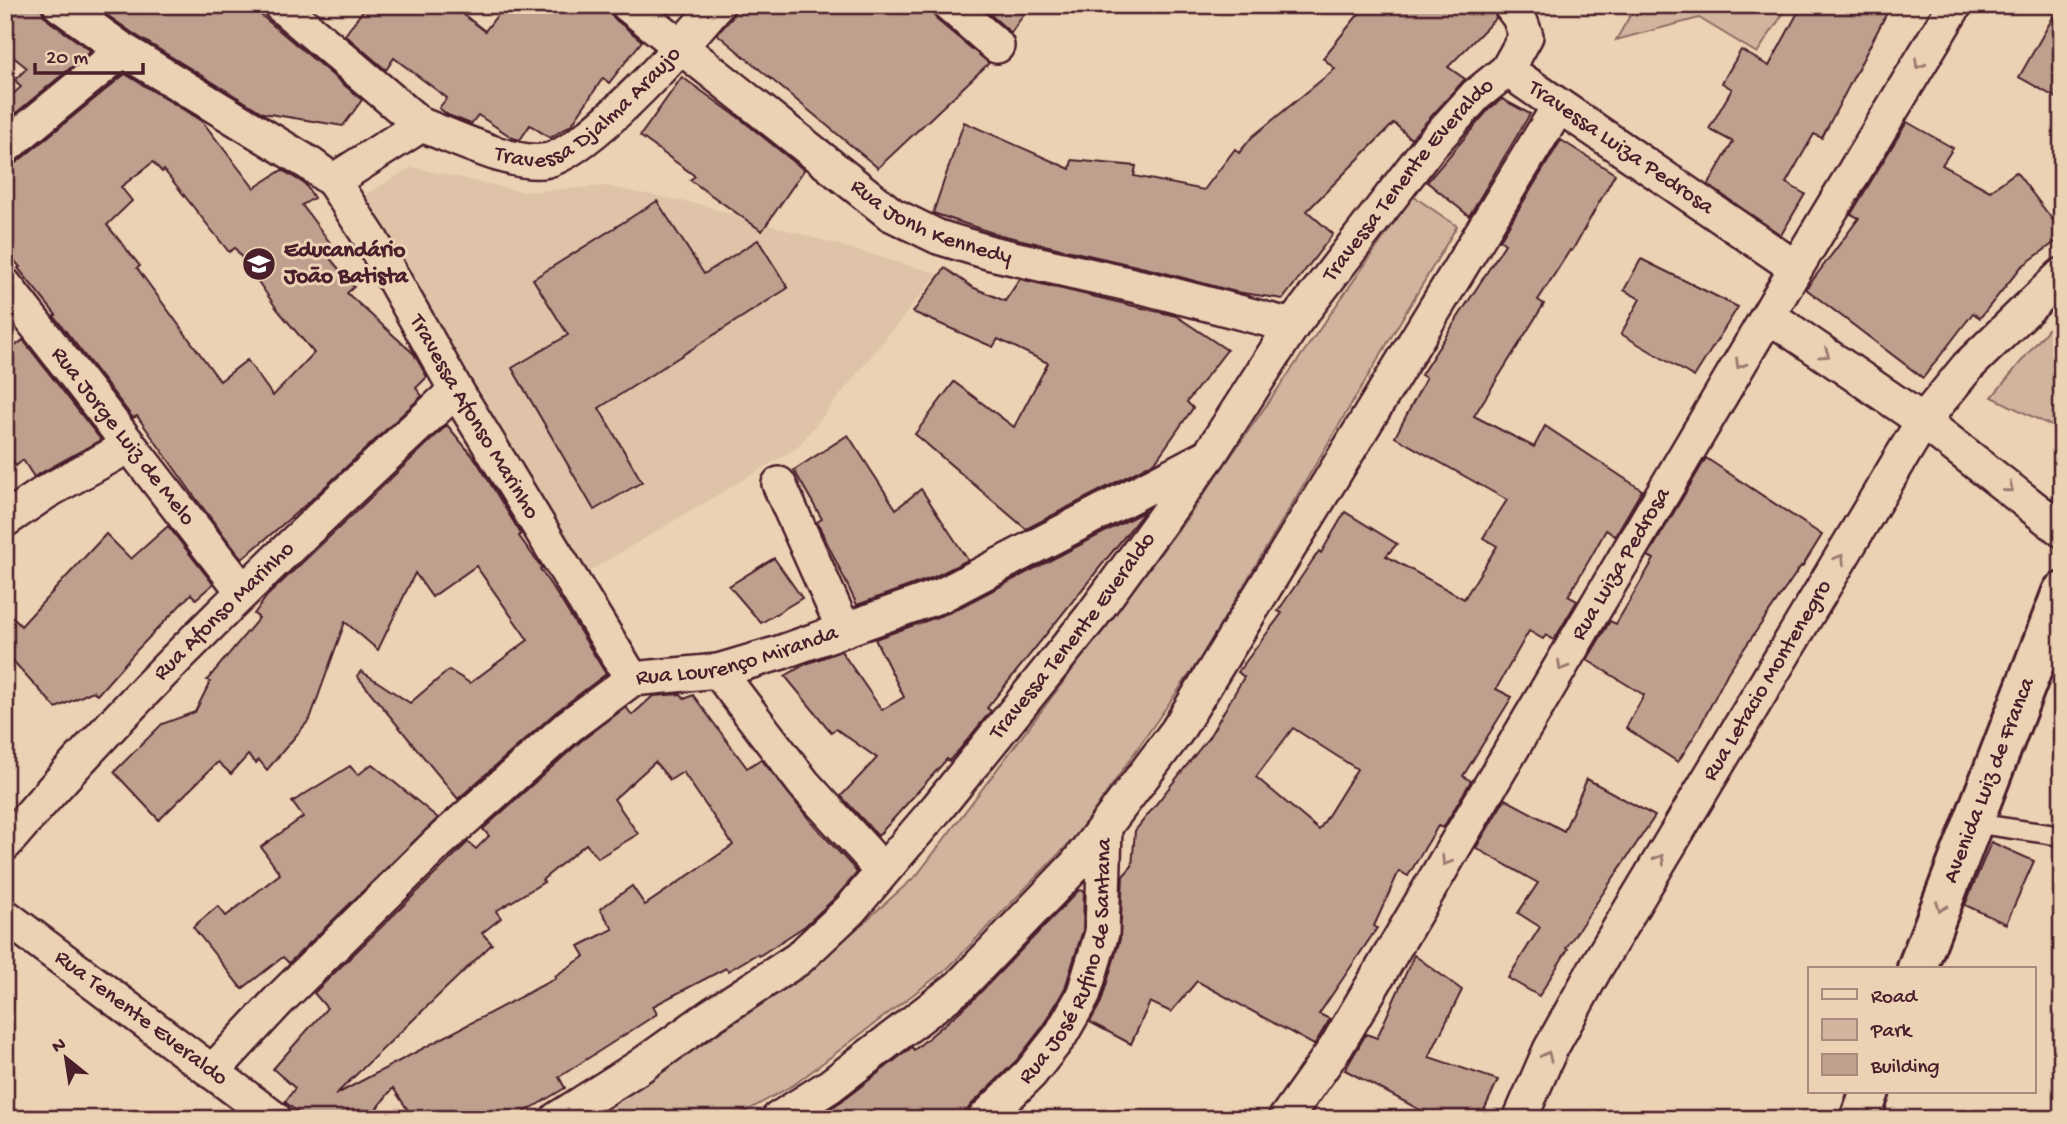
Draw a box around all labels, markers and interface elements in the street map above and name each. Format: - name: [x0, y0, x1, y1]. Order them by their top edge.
- scale bar: [35, 32, 144, 76]
- street label: Travessa Djalma Araujo: [489, 41, 687, 175]
- text: 20 m: [46, 47, 88, 72]
- one-way arrow: [1915, 56, 1928, 69]
- street label: Travessa Tenente Everaldo: [1316, 72, 1500, 289]
- street label: Travessa Luiza Pedrosa: [1521, 74, 1720, 222]
- street label: Rua Jonh Kennedy: [845, 173, 1014, 271]
- place label: Educandário João Batista: [283, 238, 409, 291]
- school or university icon: Educandário João Batista: [240, 245, 278, 283]
- street label: Travessa Afonso Marinho: [402, 308, 545, 524]
- street label: Rua Jorge Luiz de Melo: [45, 342, 201, 532]
- one-way arrow: [1817, 346, 1830, 358]
- one-way arrow: [1735, 357, 1748, 370]
- one-way arrow: [2002, 479, 2014, 492]
- street label: Rua Luiza Pedrosa: [1565, 482, 1677, 646]
- street label: Travessa Tenente Everaldo: [983, 527, 1162, 747]
- street label: Rua Afonso Marinho: [148, 536, 301, 687]
- one-way arrow: [1832, 553, 1845, 566]
- street label: Rua Letacio Montenegro: [1697, 575, 1838, 786]
- street label: Rua Lourenço Miranda: [635, 619, 843, 692]
- one-way arrow: [1558, 658, 1571, 671]
- street label: Avenida Luiz de Franca: [1937, 673, 2042, 887]
- street label: Rua José Rufino de Santana: [1013, 836, 1118, 1091]
- one-way arrow: [1441, 854, 1454, 867]
- one-way arrow: [1652, 854, 1665, 867]
- one-way arrow: [1935, 901, 1949, 913]
- street label: Rua Tenente Everaldo: [49, 944, 233, 1092]
- legend: [1808, 967, 2036, 1092]
- text: Road: [1871, 986, 1919, 1011]
- text: Park: [1870, 1020, 1914, 1045]
- north arrow: [32, 1023, 102, 1092]
- text: N: [48, 1033, 70, 1059]
- one-way arrow: [1539, 1051, 1553, 1063]
- text: Building: [1870, 1056, 1940, 1081]

